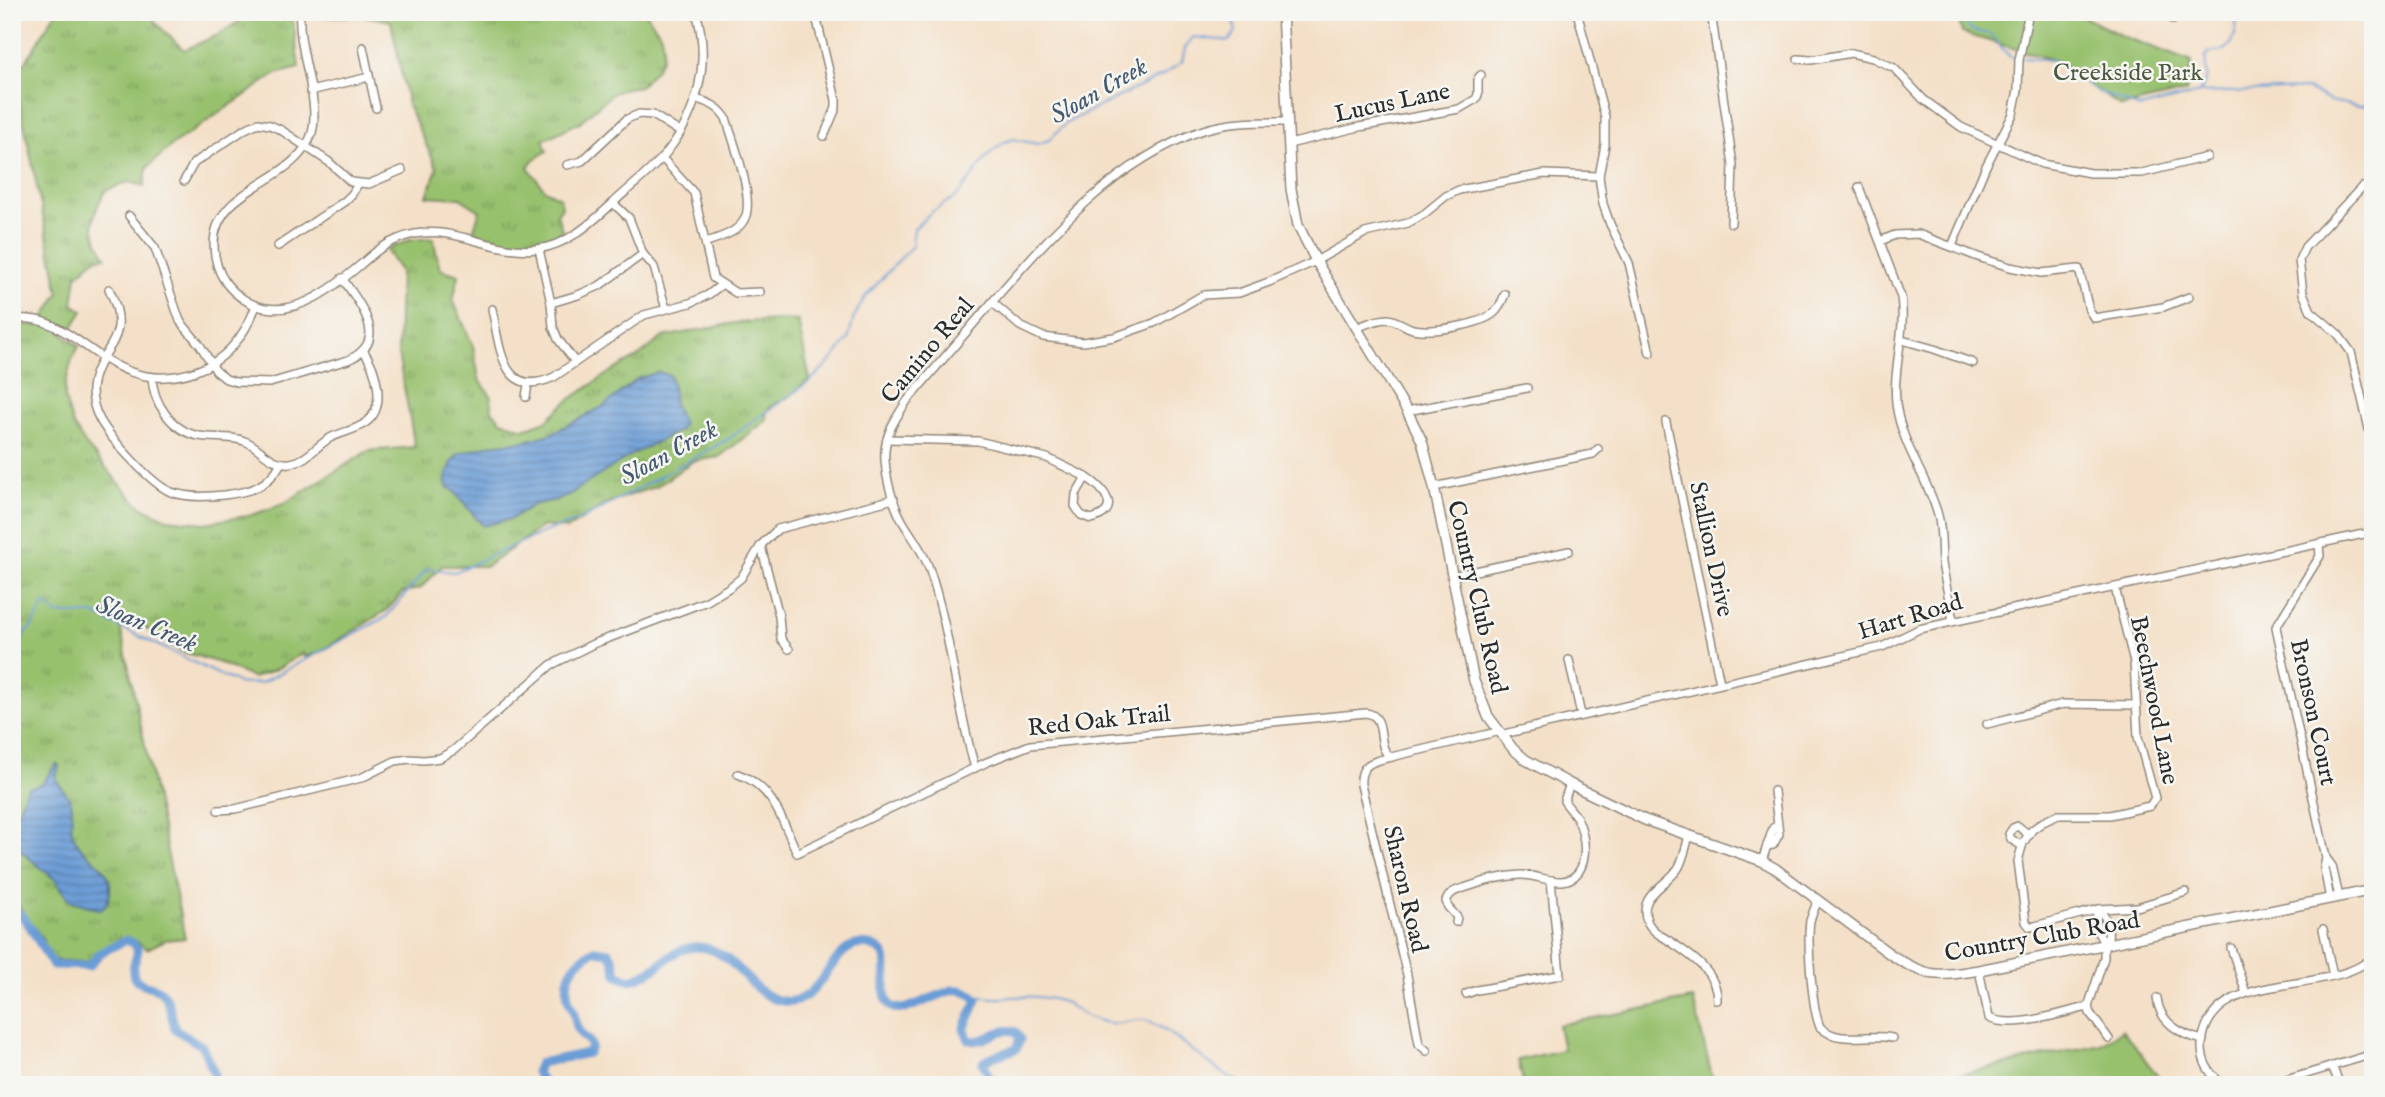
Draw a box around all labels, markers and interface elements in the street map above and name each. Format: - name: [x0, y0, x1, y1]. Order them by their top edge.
- water label: Sloan Creek: [1044, 50, 1154, 132]
- park label: Creekside Park: [2053, 58, 2203, 89]
- street label: Lucus Lane: [1332, 76, 1453, 131]
- street label: Camino Real: [875, 291, 982, 411]
- water label: Sloan Creek: [614, 413, 724, 494]
- street label: Stallion Drive: [1681, 479, 1740, 620]
- street label: Country Club Road: [1439, 498, 1514, 697]
- street label: Hart Road: [1854, 587, 1967, 648]
- water label: Sloan Creek: [91, 588, 203, 661]
- street label: Beechwood Lane: [2122, 613, 2185, 787]
- street label: Bronson Court: [2282, 636, 2343, 788]
- street label: Red Oak Trail: [1026, 699, 1172, 744]
- street label: Sharon Road: [1375, 823, 1434, 956]
- street label: Country Club Road: [1942, 905, 2142, 970]

